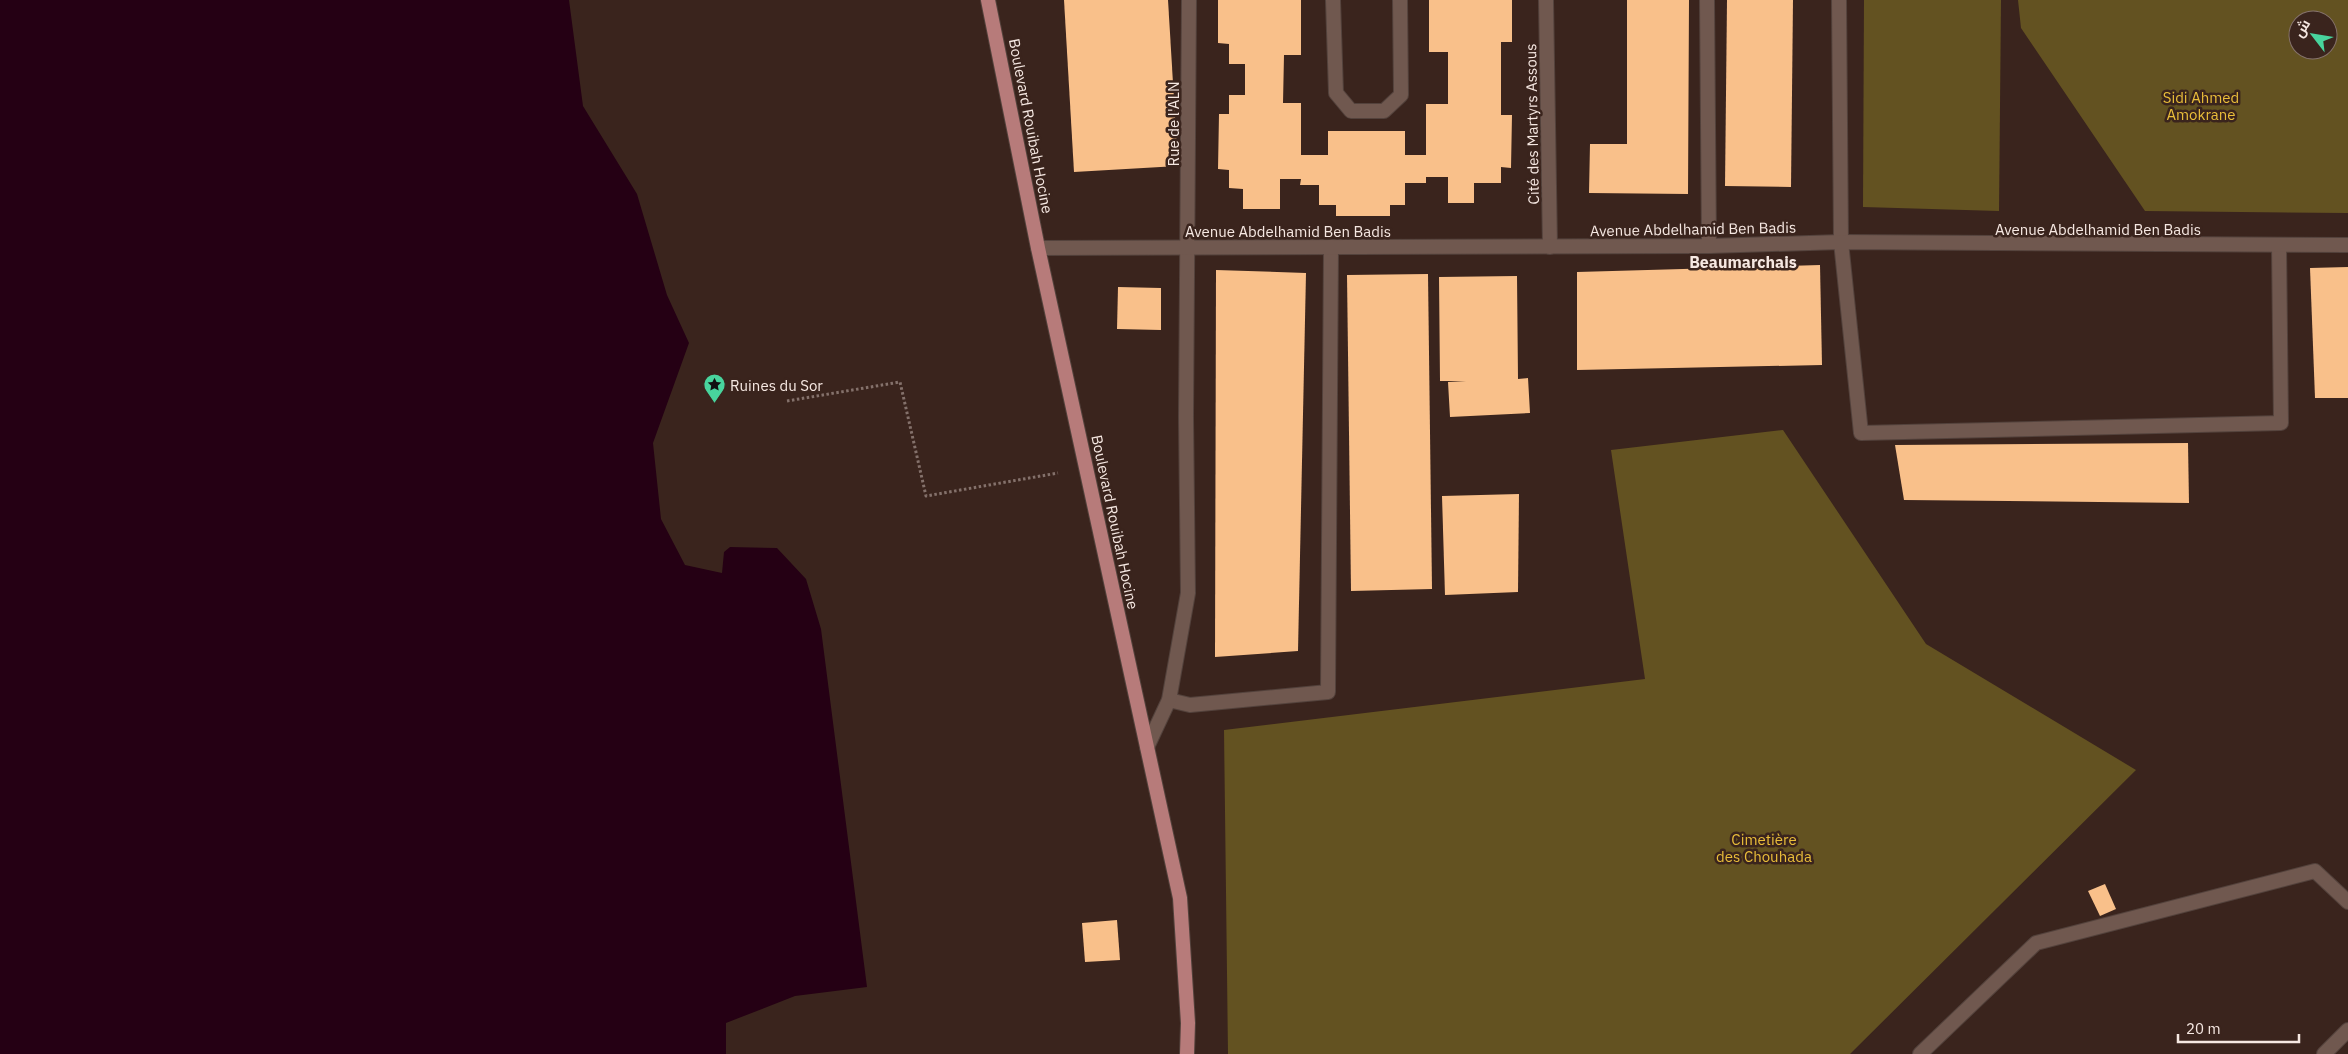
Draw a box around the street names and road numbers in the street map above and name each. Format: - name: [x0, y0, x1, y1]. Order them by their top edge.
- street label: Boulevard Rouibah Hocine: [1005, 37, 1057, 215]
- street label: Cité des Martyrs Assous: [1521, 43, 1543, 205]
- street label: Rue de l'ALN: [1164, 81, 1183, 167]
- street label: Avenue Abdelhamid Ben Badis: [1590, 218, 1796, 240]
- street label: Avenue Abdelhamid Ben Badis: [1995, 220, 2201, 239]
- street label: Avenue Abdelhamid Ben Badis: [1185, 222, 1391, 241]
- street label: Boulevard Rouibah Hocine: [1087, 433, 1143, 611]

